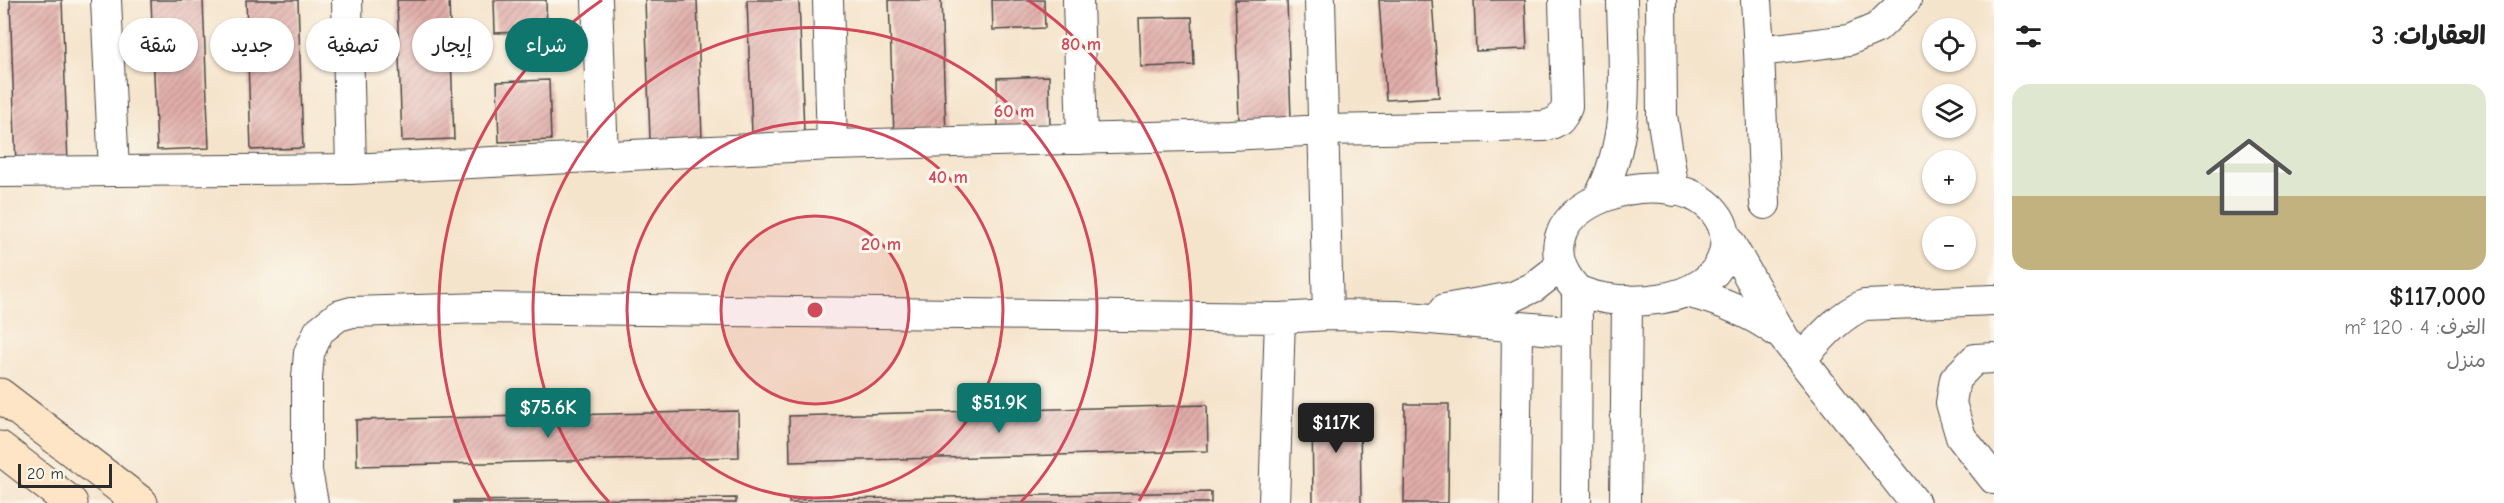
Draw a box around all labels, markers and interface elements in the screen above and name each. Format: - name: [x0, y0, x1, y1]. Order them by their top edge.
- chip: شقة: [119, 18, 198, 72]
- chip: جديد: [210, 18, 294, 72]
- chip: تصفية: [306, 18, 400, 72]
- chip: إيجار: [412, 18, 493, 72]
- chip: شراء: [505, 18, 588, 72]
- map controls: [1922, 18, 1976, 270]
- button: locate: [1922, 18, 1976, 72]
- icon: filters: [2012, 20, 2045, 53]
- text: العقارات: 3: [2371, 21, 2486, 51]
- text: 80 m: [1061, 34, 1101, 55]
- button: layers: [1922, 84, 1976, 138]
- text: 60 m: [994, 101, 1034, 122]
- icon: home: [2195, 123, 2303, 231]
- button: +: [1922, 150, 1976, 204]
- text: 40 m: [928, 167, 968, 188]
- button: −: [1922, 216, 1976, 270]
- text: 20 m: [861, 234, 901, 255]
- text: $117,000: [2389, 282, 2486, 312]
- centre of rings: [805, 300, 825, 320]
- text: الغرف: 4 · 120 m²: [2344, 316, 2486, 339]
- text: منزل: [2447, 349, 2486, 372]
- pin: $51.9K: [950, 383, 1048, 434]
- pin: $75.6K: [499, 388, 597, 439]
- text: $51.9K: [971, 391, 1027, 414]
- text: $75.6K: [520, 396, 577, 419]
- pin: $117K: [1294, 403, 1378, 454]
- text: $117K: [1312, 411, 1360, 434]
- scale bar: [18, 461, 112, 488]
- text: 20 m: [27, 465, 64, 483]

